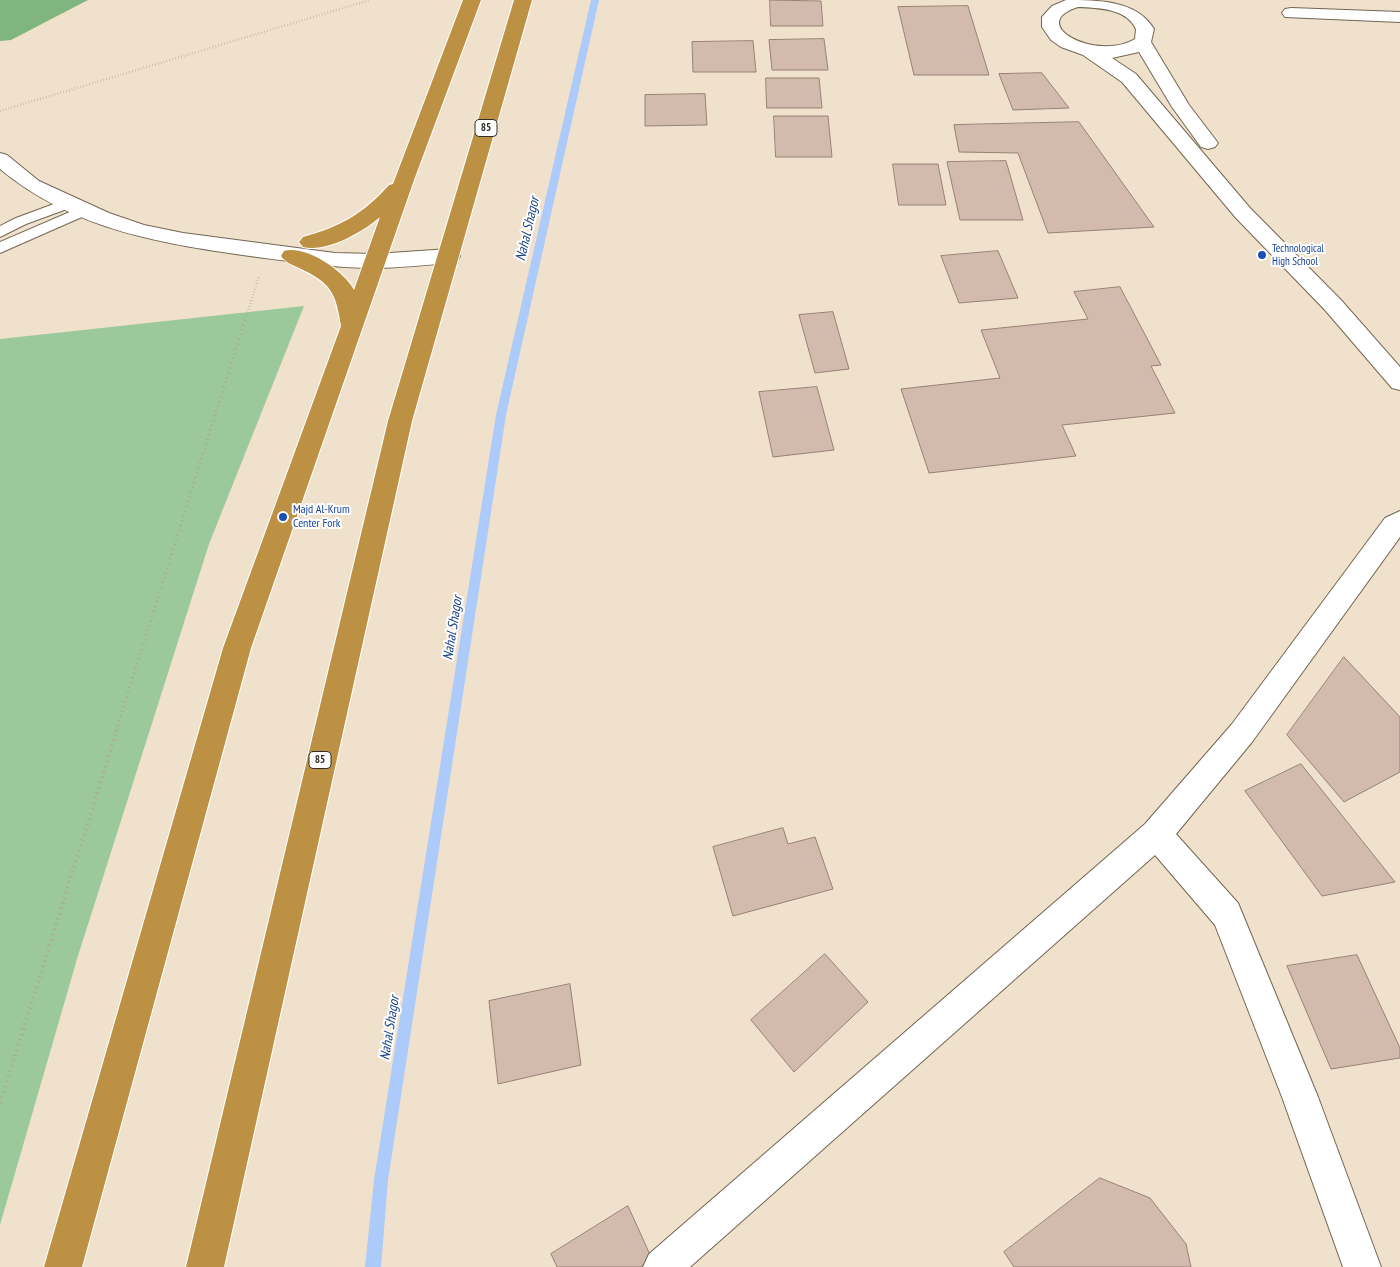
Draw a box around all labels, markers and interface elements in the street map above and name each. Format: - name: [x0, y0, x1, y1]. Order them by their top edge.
- road number: 85: [475, 120, 497, 136]
- water label: Nahal Shagor: [513, 196, 543, 262]
- place label: Technological High School: [1272, 242, 1324, 268]
- marker: Technological High School: [1256, 249, 1268, 261]
- place label: Majd Al-Krum Center Fork: [293, 503, 350, 531]
- marker: Majd Al-Krum Center Fork: [277, 511, 289, 523]
- water label: Nahal Shagor: [440, 595, 466, 661]
- road number: 85: [309, 752, 331, 768]
- water label: Nahal Shagor: [377, 995, 403, 1061]

